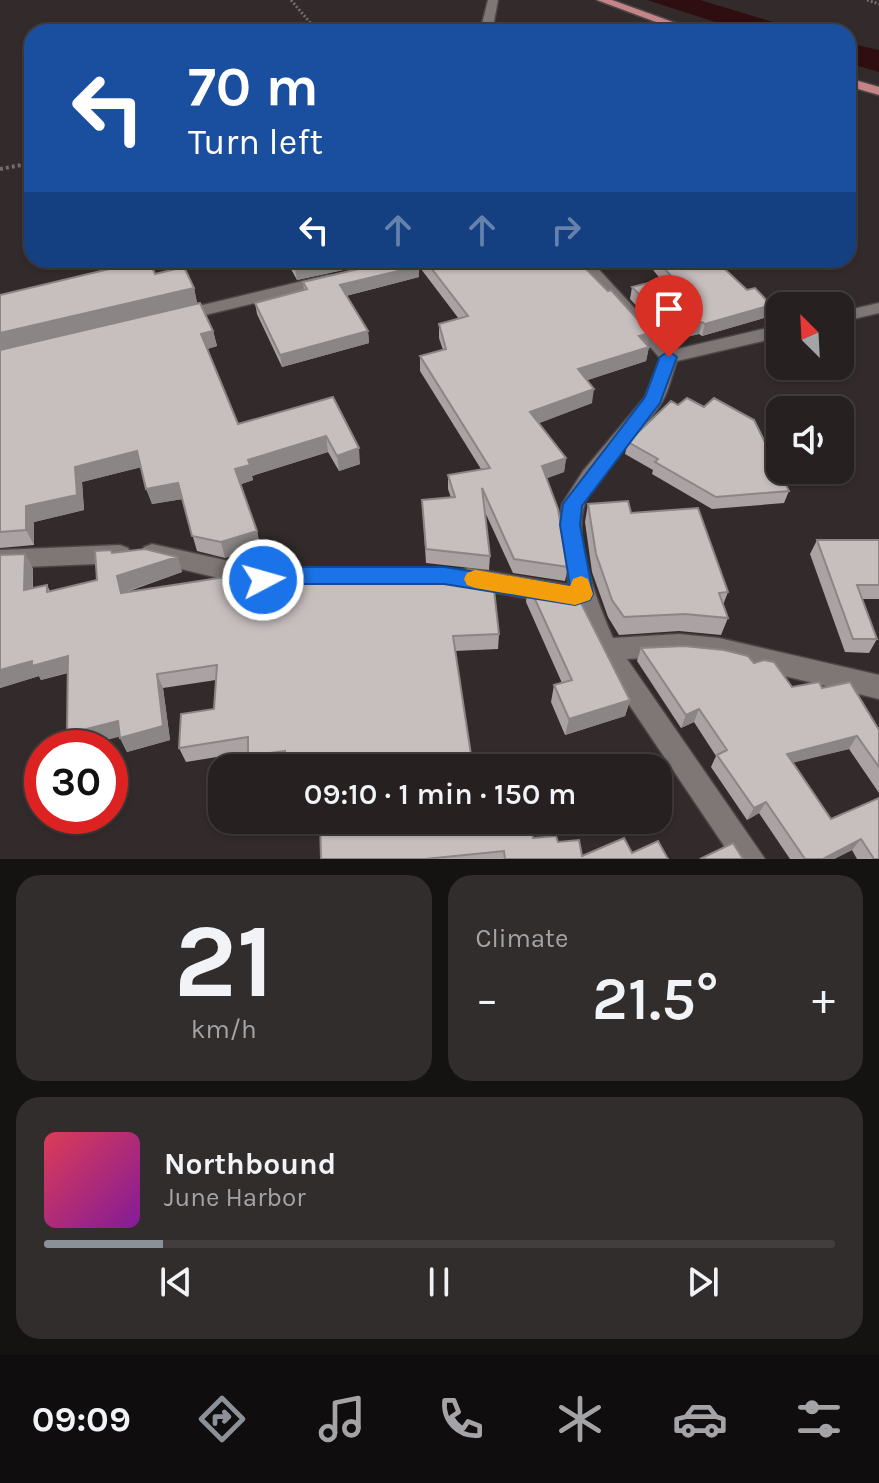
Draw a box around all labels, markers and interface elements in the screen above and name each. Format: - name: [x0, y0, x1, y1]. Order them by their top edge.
- text: 70 m: [188, 54, 319, 119]
- icon: left: [56, 56, 160, 160]
- text: Turn left: [188, 121, 323, 163]
- icon: left: [292, 208, 336, 252]
- icon: ahead: [376, 208, 420, 252]
- icon: ahead: [460, 208, 504, 252]
- icon: right: [544, 208, 588, 252]
- pin: [635, 275, 703, 357]
- icon: arrive: [647, 287, 691, 331]
- north arrow: [766, 292, 854, 380]
- map controls: [766, 292, 854, 484]
- button: sound: [766, 396, 854, 484]
- position arrow: [221, 538, 305, 622]
- speed limit sign: 30: [24, 730, 128, 834]
- text: 09:10 · 1 min · 150 m: [304, 776, 576, 812]
- text: 21: [174, 901, 274, 1022]
- text: Climate: [476, 923, 568, 954]
- text: 21.5°: [592, 964, 718, 1034]
- text: −: [476, 974, 499, 1025]
- text: +: [812, 974, 835, 1025]
- text: km/h: [191, 1014, 257, 1045]
- text: Northbound: [164, 1146, 336, 1182]
- text: June Harbor: [164, 1182, 306, 1213]
- icon: previous: [154, 1260, 198, 1304]
- icon: pause: [417, 1260, 461, 1304]
- icon: next: [681, 1260, 725, 1304]
- icon: directions: [194, 1391, 250, 1447]
- icon: music: [314, 1391, 370, 1447]
- icon: phone: [433, 1391, 489, 1447]
- icon: climate: [552, 1391, 608, 1447]
- icon: car: [672, 1391, 728, 1447]
- icon: filters: [791, 1391, 847, 1447]
- text: 09:09: [32, 1398, 131, 1440]

